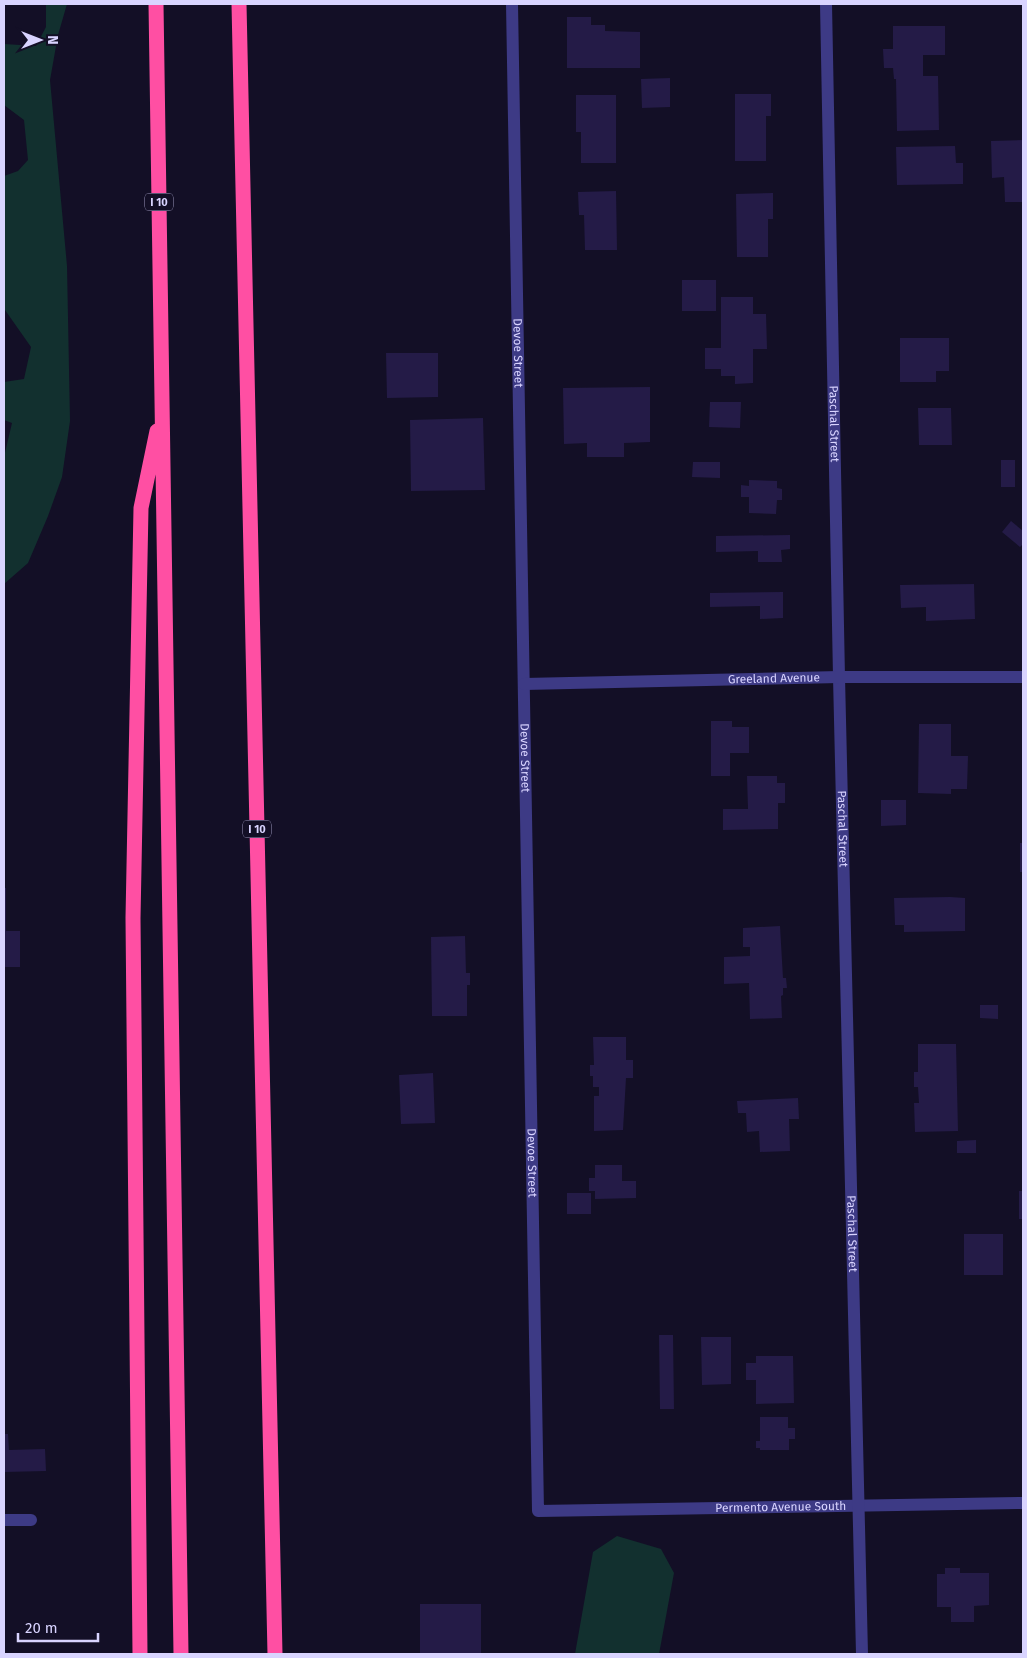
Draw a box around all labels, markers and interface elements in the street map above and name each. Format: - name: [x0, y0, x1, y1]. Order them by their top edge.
- north arrow: [15, 15, 65, 65]
- text: N: [44, 35, 61, 45]
- road number: I 10: [145, 193, 173, 210]
- street label: Devoe Street: [510, 318, 526, 388]
- street label: Paschal Street: [826, 385, 842, 463]
- street label: Greeland Avenue: [728, 670, 820, 686]
- street label: Devoe Street: [517, 723, 533, 793]
- street label: Paschal Street: [835, 790, 850, 868]
- road number: I 10: [243, 821, 271, 838]
- street label: Devoe Street: [524, 1128, 540, 1198]
- street label: Paschal Street: [844, 1195, 860, 1273]
- street label: Permento Avenue South: [715, 1499, 846, 1515]
- scale bar: [18, 1610, 98, 1642]
- text: 20 m: [25, 1619, 58, 1637]

